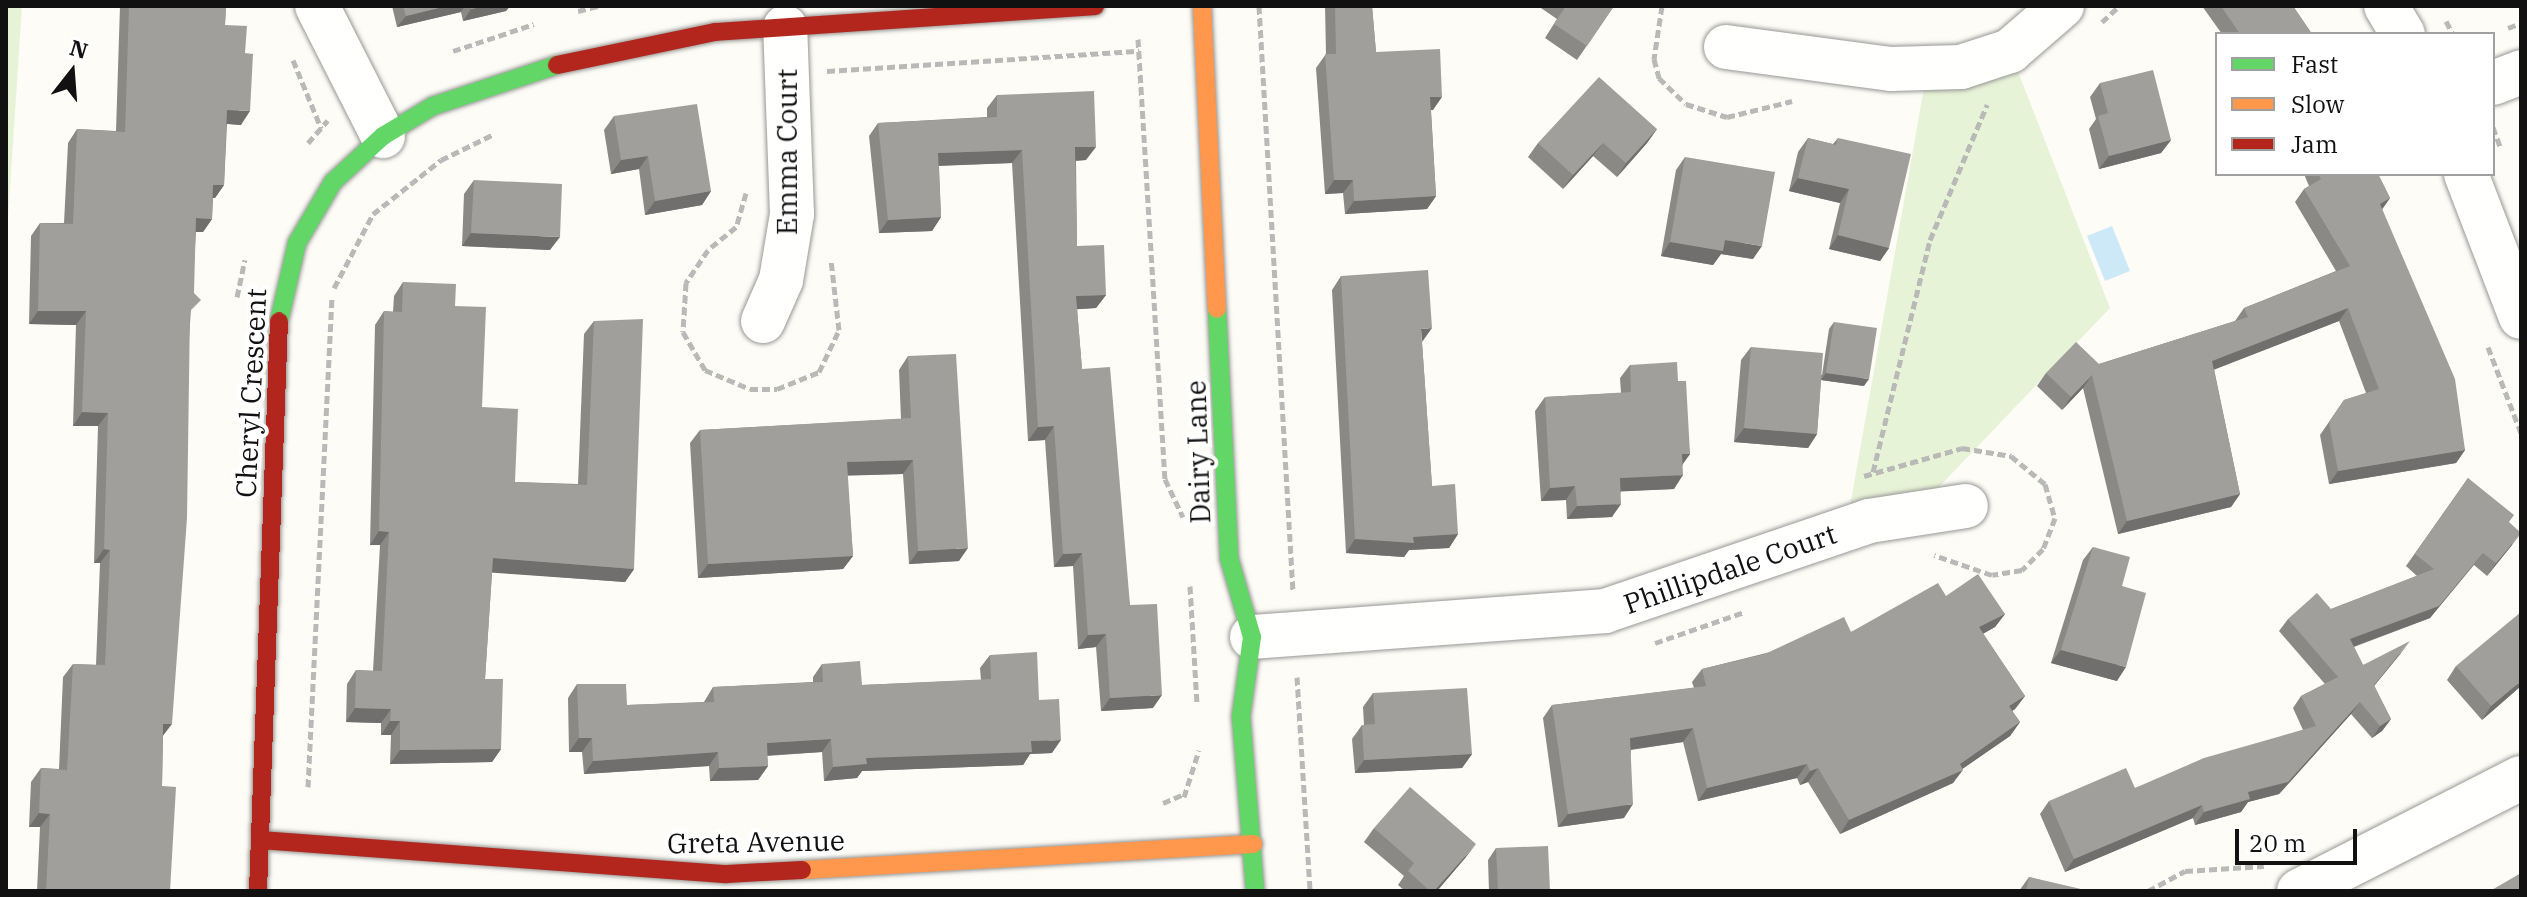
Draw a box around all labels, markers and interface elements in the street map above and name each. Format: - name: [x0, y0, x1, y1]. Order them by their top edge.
- north arrow: [32, 32, 112, 112]
- text: N: [67, 32, 92, 65]
- legend: [2215, 32, 2495, 176]
- text: Fast: [2291, 48, 2338, 80]
- street label: Emma Court: [770, 69, 804, 235]
- text: Slow: [2291, 88, 2344, 120]
- text: Jam: [2291, 128, 2338, 160]
- street label: Cheryl Crescent: [229, 288, 273, 498]
- street label: Dairy Lane: [1179, 380, 1217, 524]
- street label: Phillipdale Court: [1619, 517, 1841, 621]
- scale bar: [2239, 813, 2361, 863]
- street label: Greta Avenue: [667, 824, 845, 860]
- text: 20 m: [2249, 827, 2306, 859]

